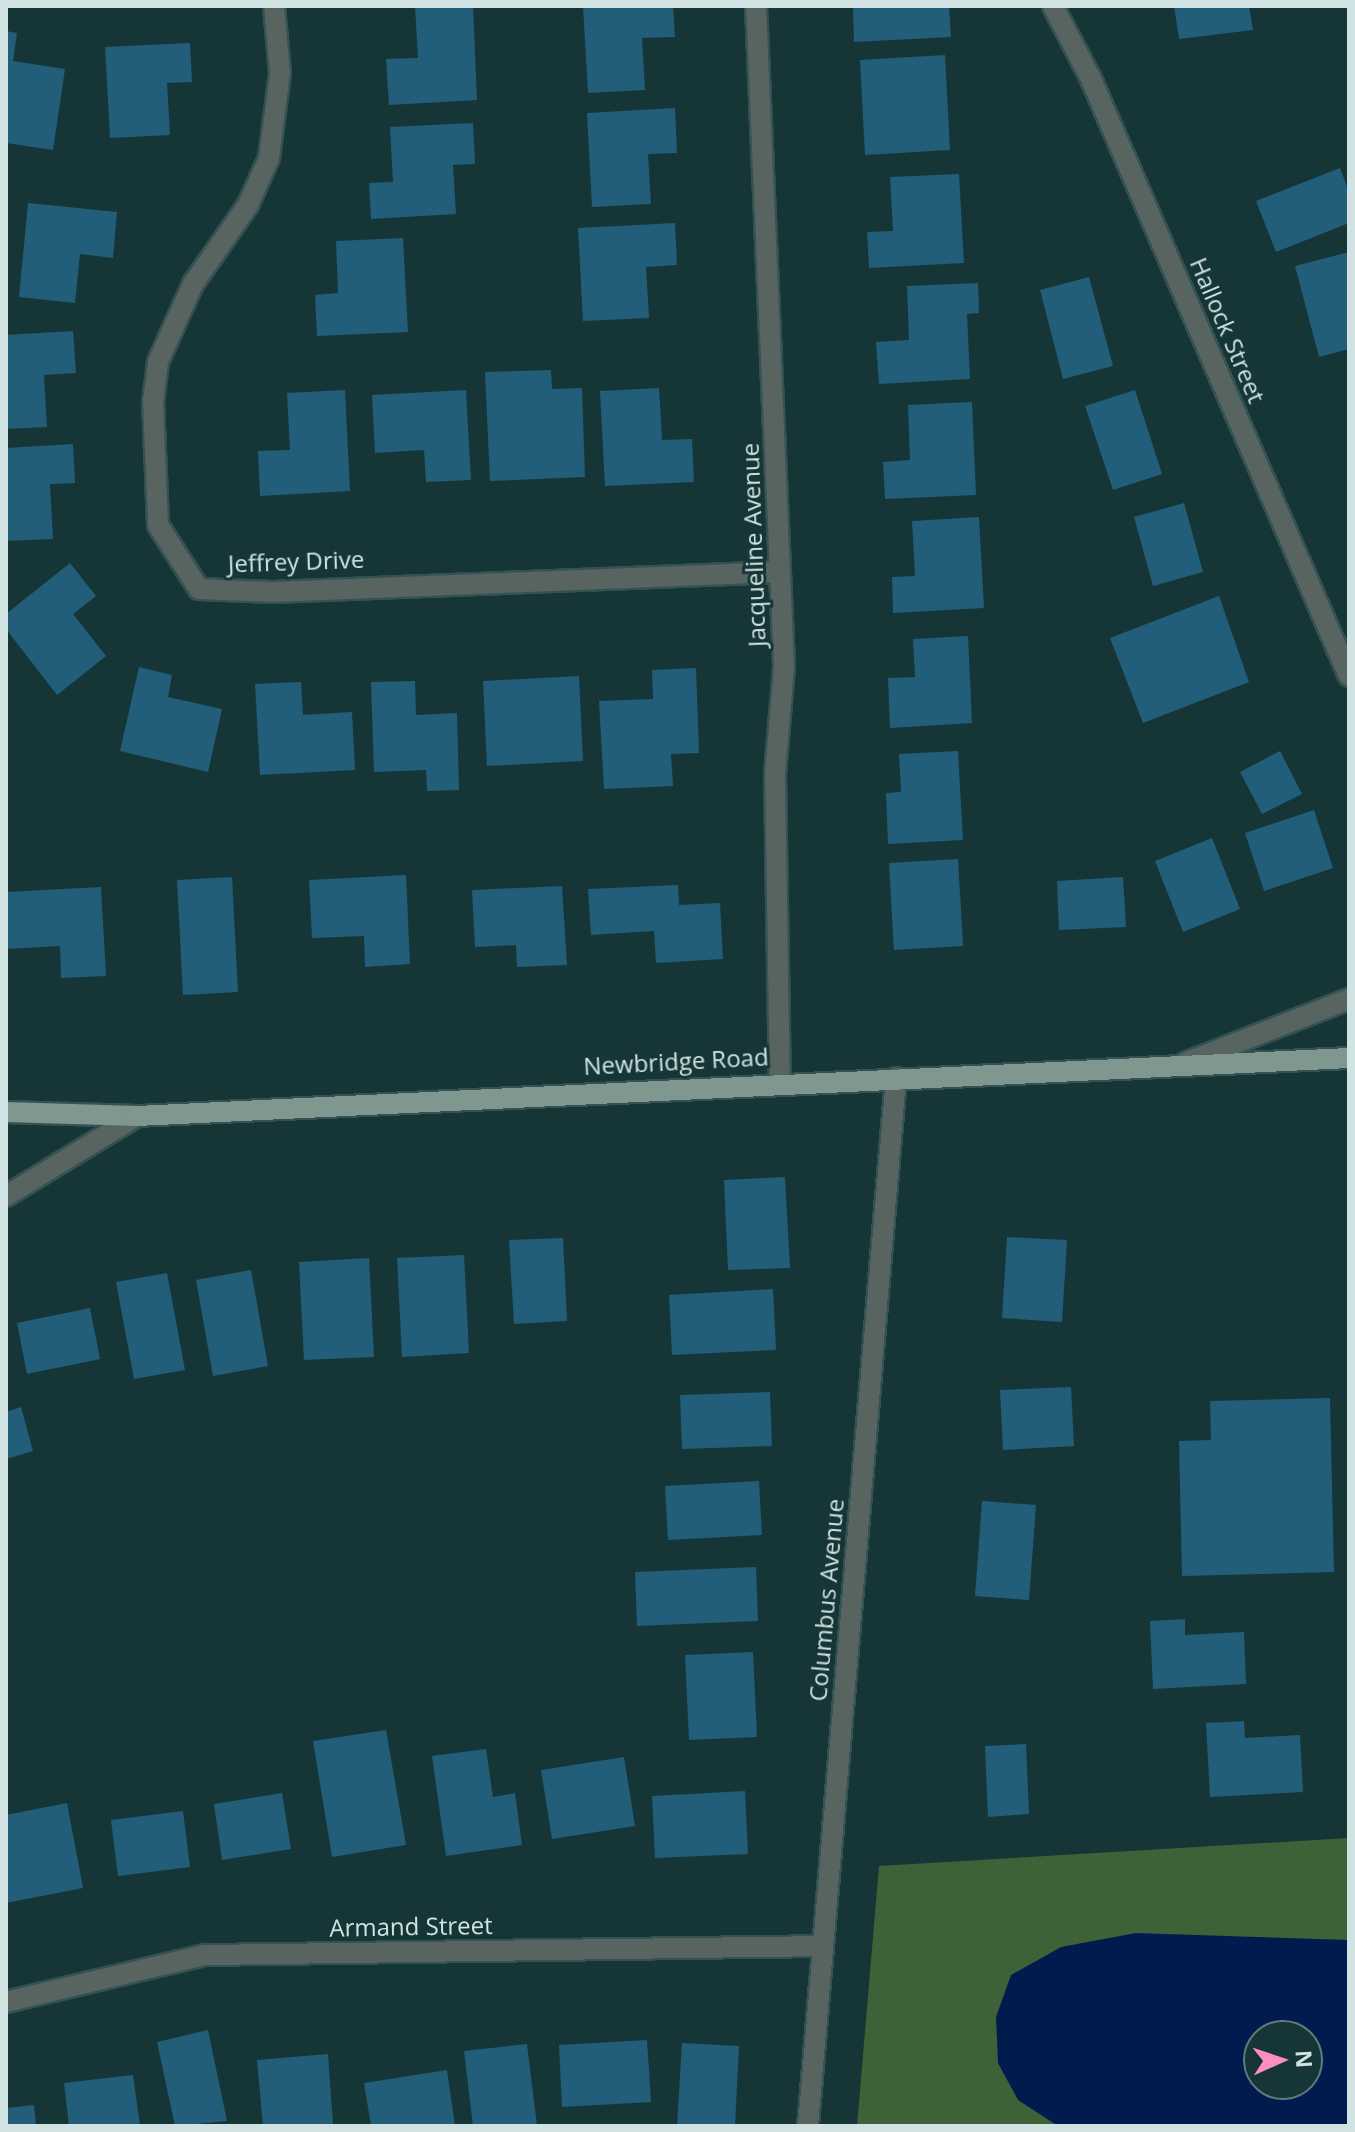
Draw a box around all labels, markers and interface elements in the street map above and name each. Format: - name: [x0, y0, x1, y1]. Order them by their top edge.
- street label: Hallock Street: [1184, 253, 1272, 407]
- street label: Jacqueline Avenue: [735, 442, 771, 648]
- street label: Jeffrey Drive: [227, 544, 365, 578]
- street label: Newbridge Road: [583, 1042, 769, 1080]
- street label: Columbus Avenue: [803, 1498, 849, 1702]
- street label: Armand Street: [329, 1910, 493, 1942]
- north arrow: [1243, 2020, 1323, 2100]
- text: N: [1290, 2049, 1320, 2069]

